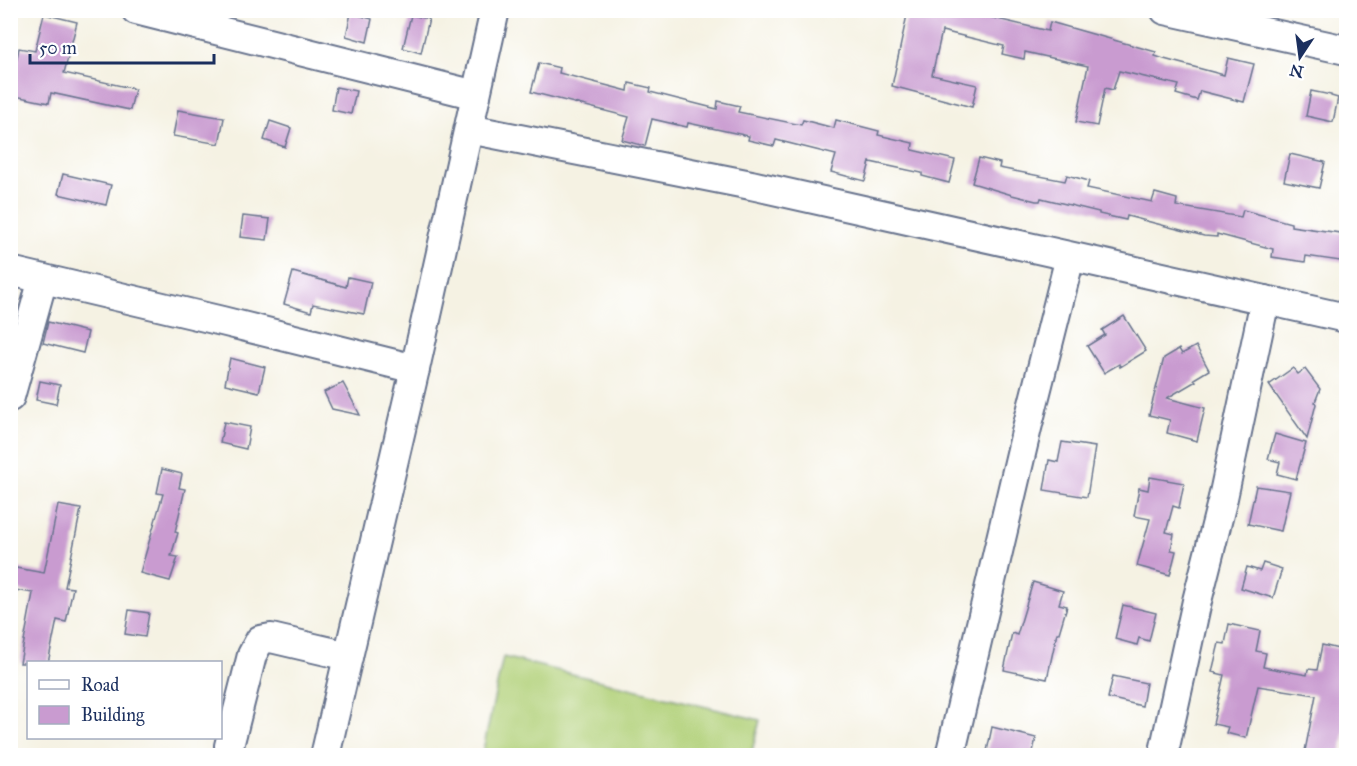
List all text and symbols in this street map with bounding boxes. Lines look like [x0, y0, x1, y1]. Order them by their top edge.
scale bar [30, 27, 214, 65]
north arrow [1270, 27, 1330, 87]
text: 50 m [39, 37, 77, 59]
text: N [1288, 60, 1305, 82]
legend [27, 661, 222, 739]
text: Road [81, 674, 119, 696]
text: Building [81, 704, 145, 727]

